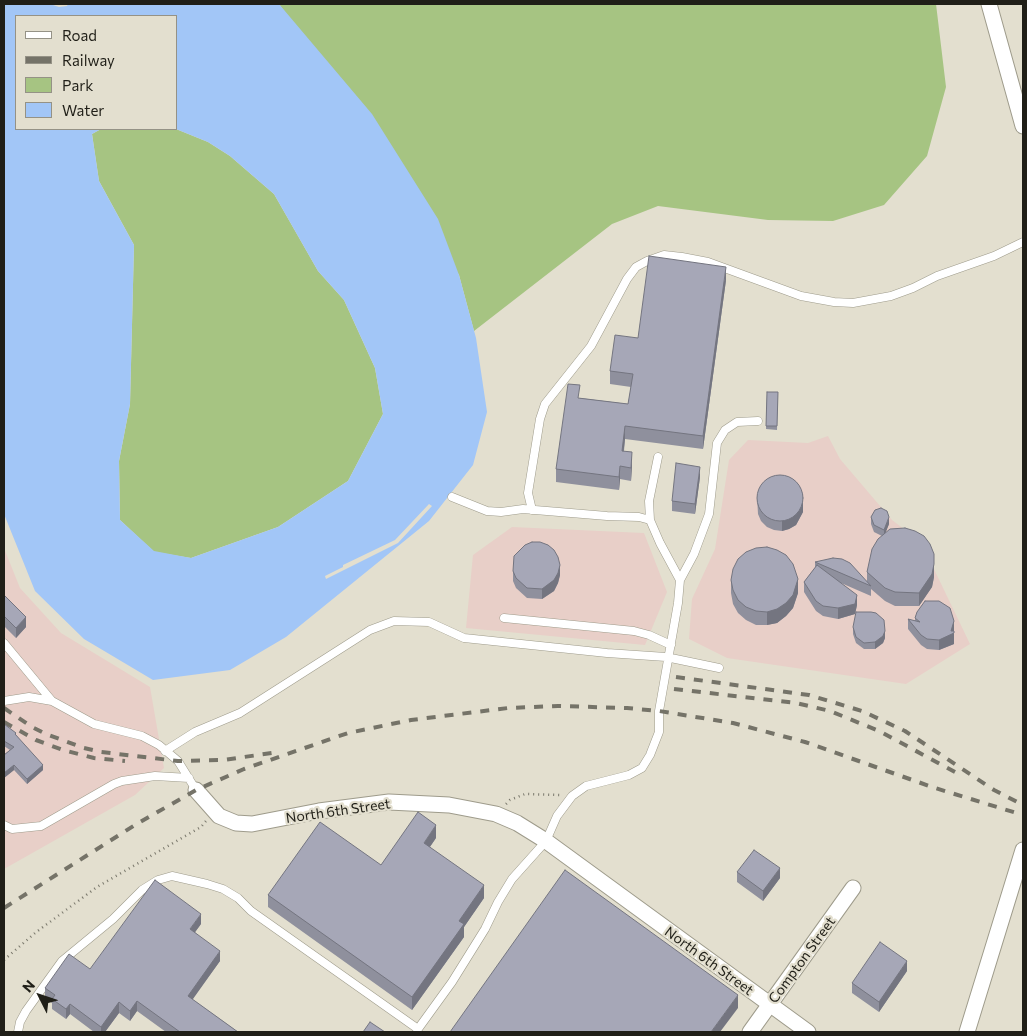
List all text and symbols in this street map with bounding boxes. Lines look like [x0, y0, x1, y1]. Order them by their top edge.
legend [15, 15, 178, 130]
text: Road [62, 26, 97, 44]
text: Railway [62, 51, 115, 69]
text: Park [62, 76, 93, 94]
text: Water [62, 101, 104, 119]
street label: North 6th Street [285, 795, 391, 827]
street label: Compton Street [765, 914, 839, 1006]
street label: North 6th Street [661, 923, 757, 999]
north arrow [15, 971, 65, 1021]
text: N [18, 976, 38, 995]

